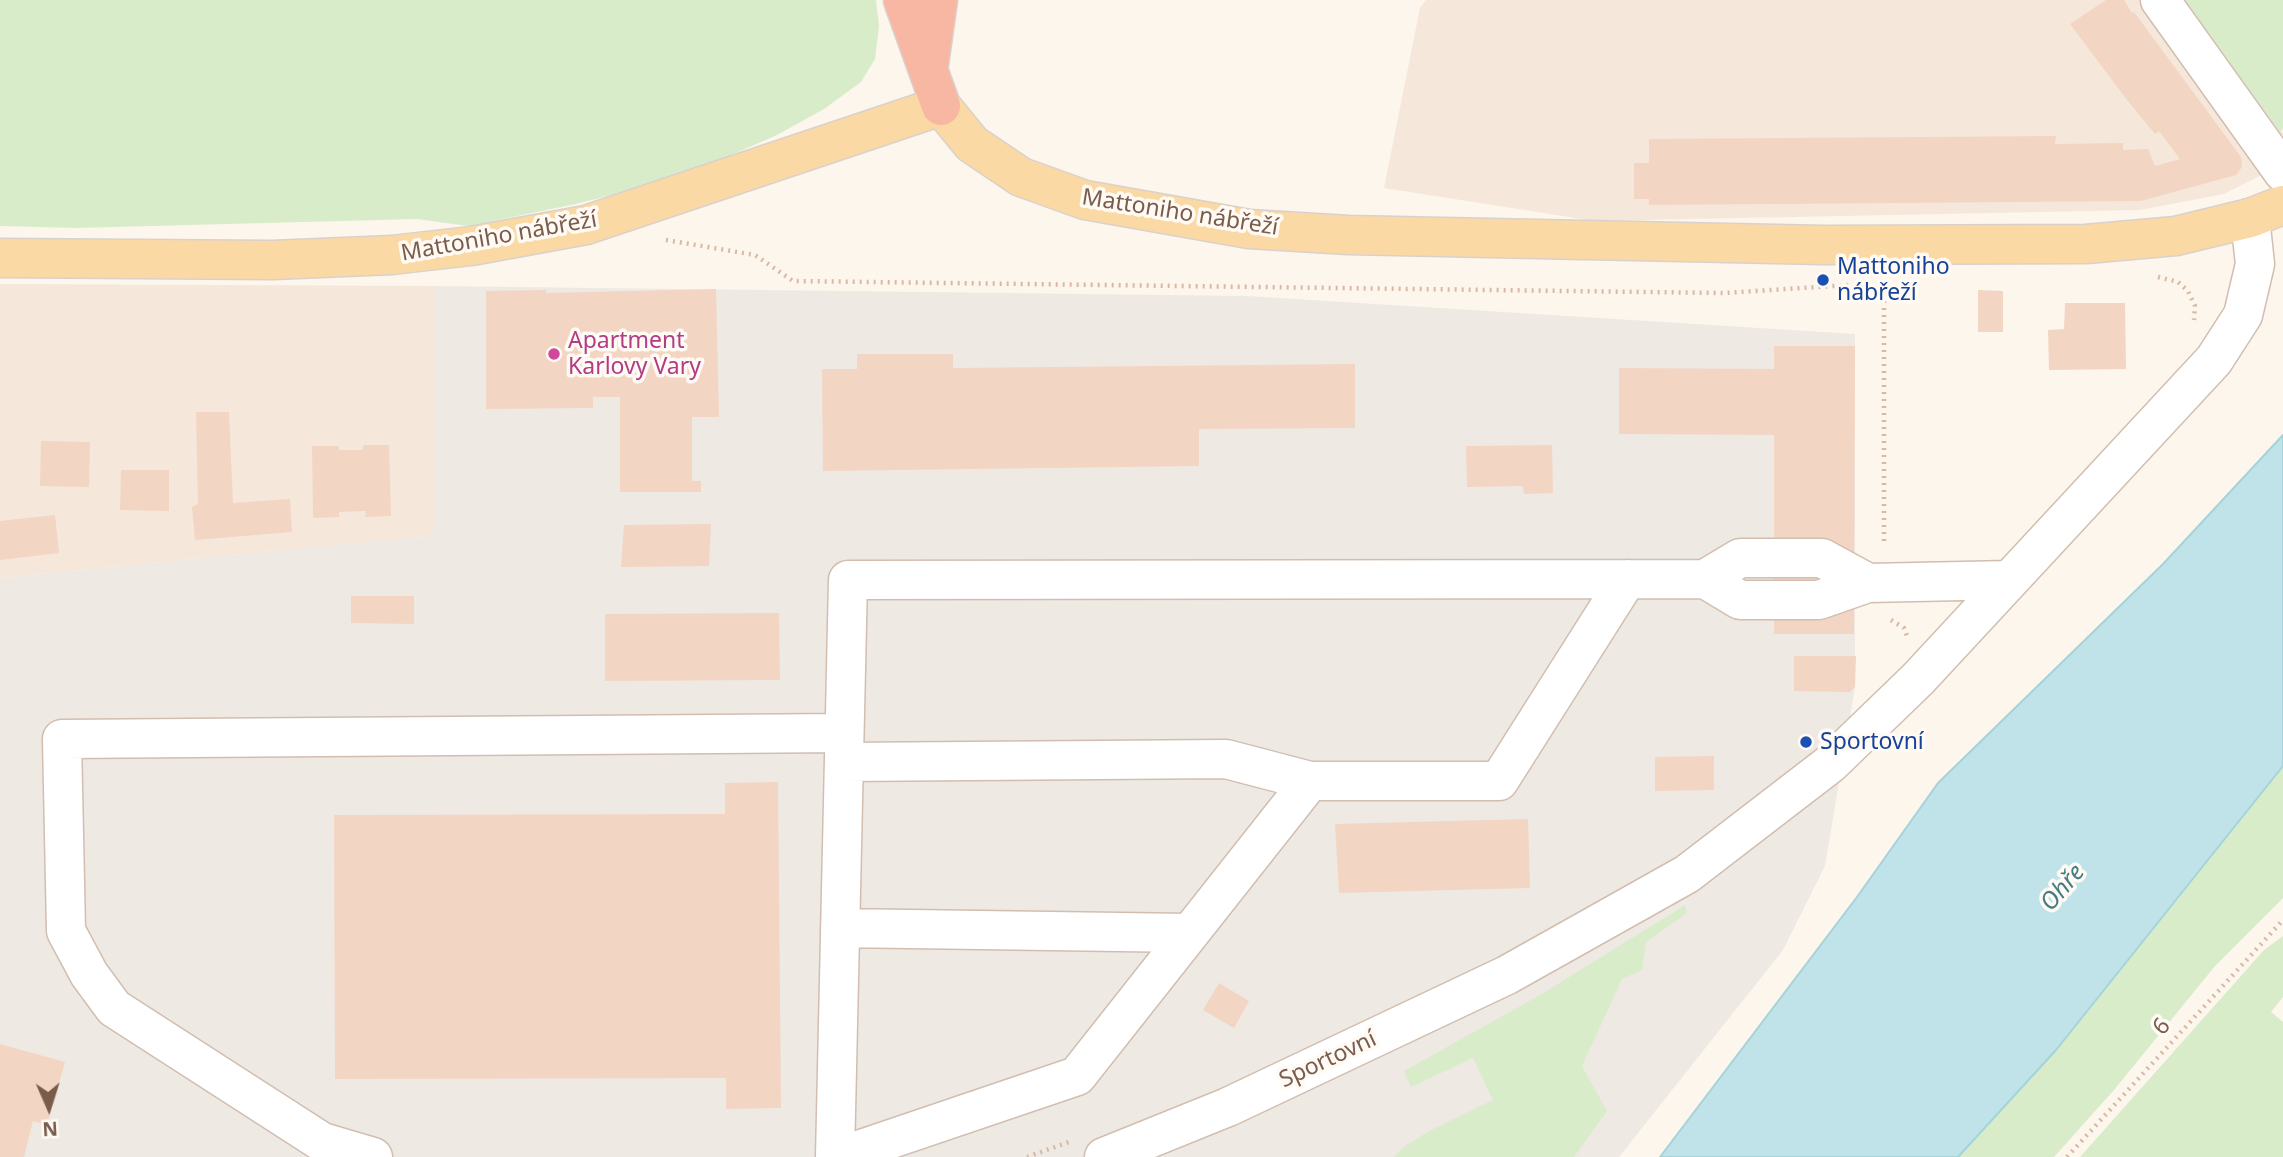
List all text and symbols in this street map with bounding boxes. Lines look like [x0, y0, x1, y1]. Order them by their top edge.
street label: Mattoniho nábřeží [1080, 184, 1280, 242]
street label: Mattoniho nábřeží [399, 206, 599, 268]
place label: Mattoniho nábřeží [1837, 253, 1950, 307]
marker: Mattoniho nábřeží [1815, 272, 1831, 288]
place label: Apartment Karlovy Vary [568, 327, 701, 381]
marker: Apartment Karlovy Vary [546, 346, 562, 362]
place label: Sportovní [1820, 728, 1924, 756]
marker: Sportovní [1798, 734, 1814, 750]
water label: Ohře [2035, 859, 2091, 917]
street label: 6 [2147, 1013, 2177, 1041]
street label: Sportovní [1275, 1026, 1381, 1094]
north arrow [14, 1073, 84, 1143]
text: N [42, 1116, 59, 1142]

